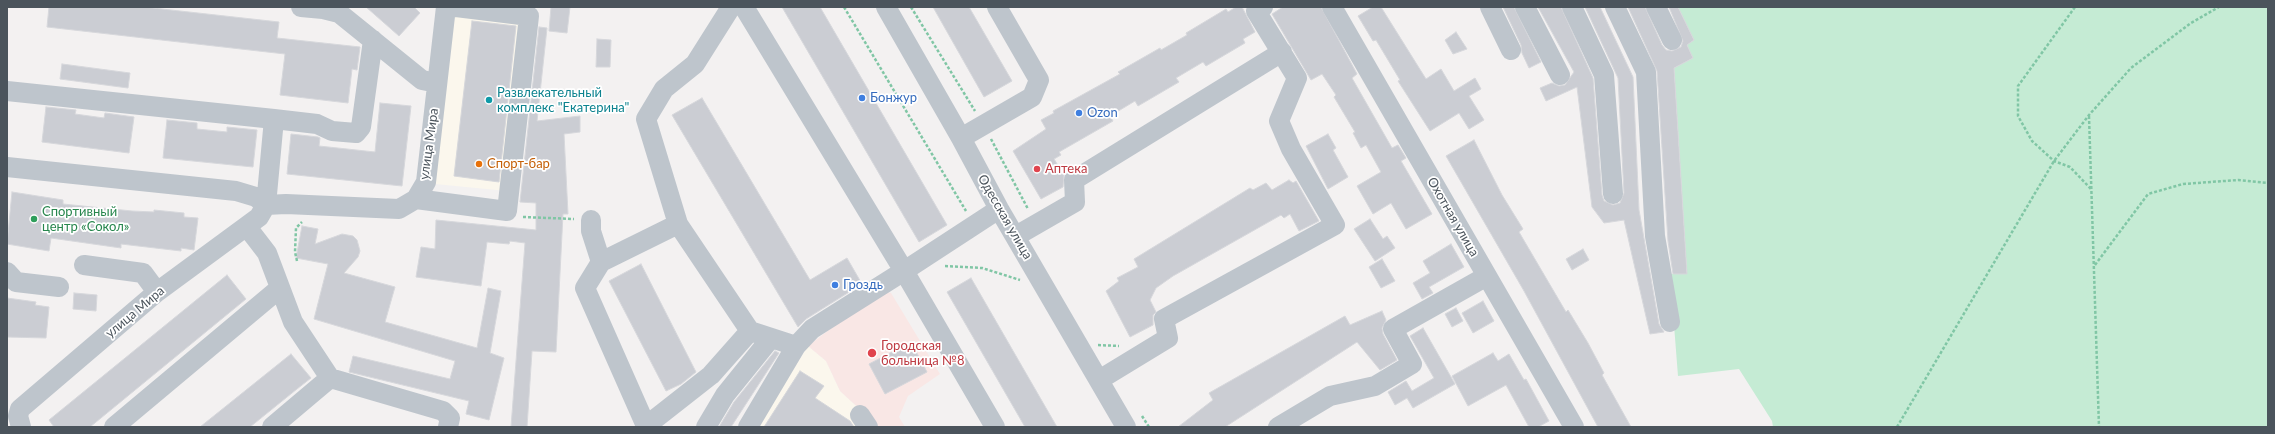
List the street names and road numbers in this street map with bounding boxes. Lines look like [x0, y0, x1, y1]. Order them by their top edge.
street label: улица Мира [416, 107, 442, 181]
street label: Одесская улица [974, 172, 1036, 262]
street label: Охотная улица [1424, 175, 1482, 259]
street label: улица Мира [102, 283, 168, 341]

